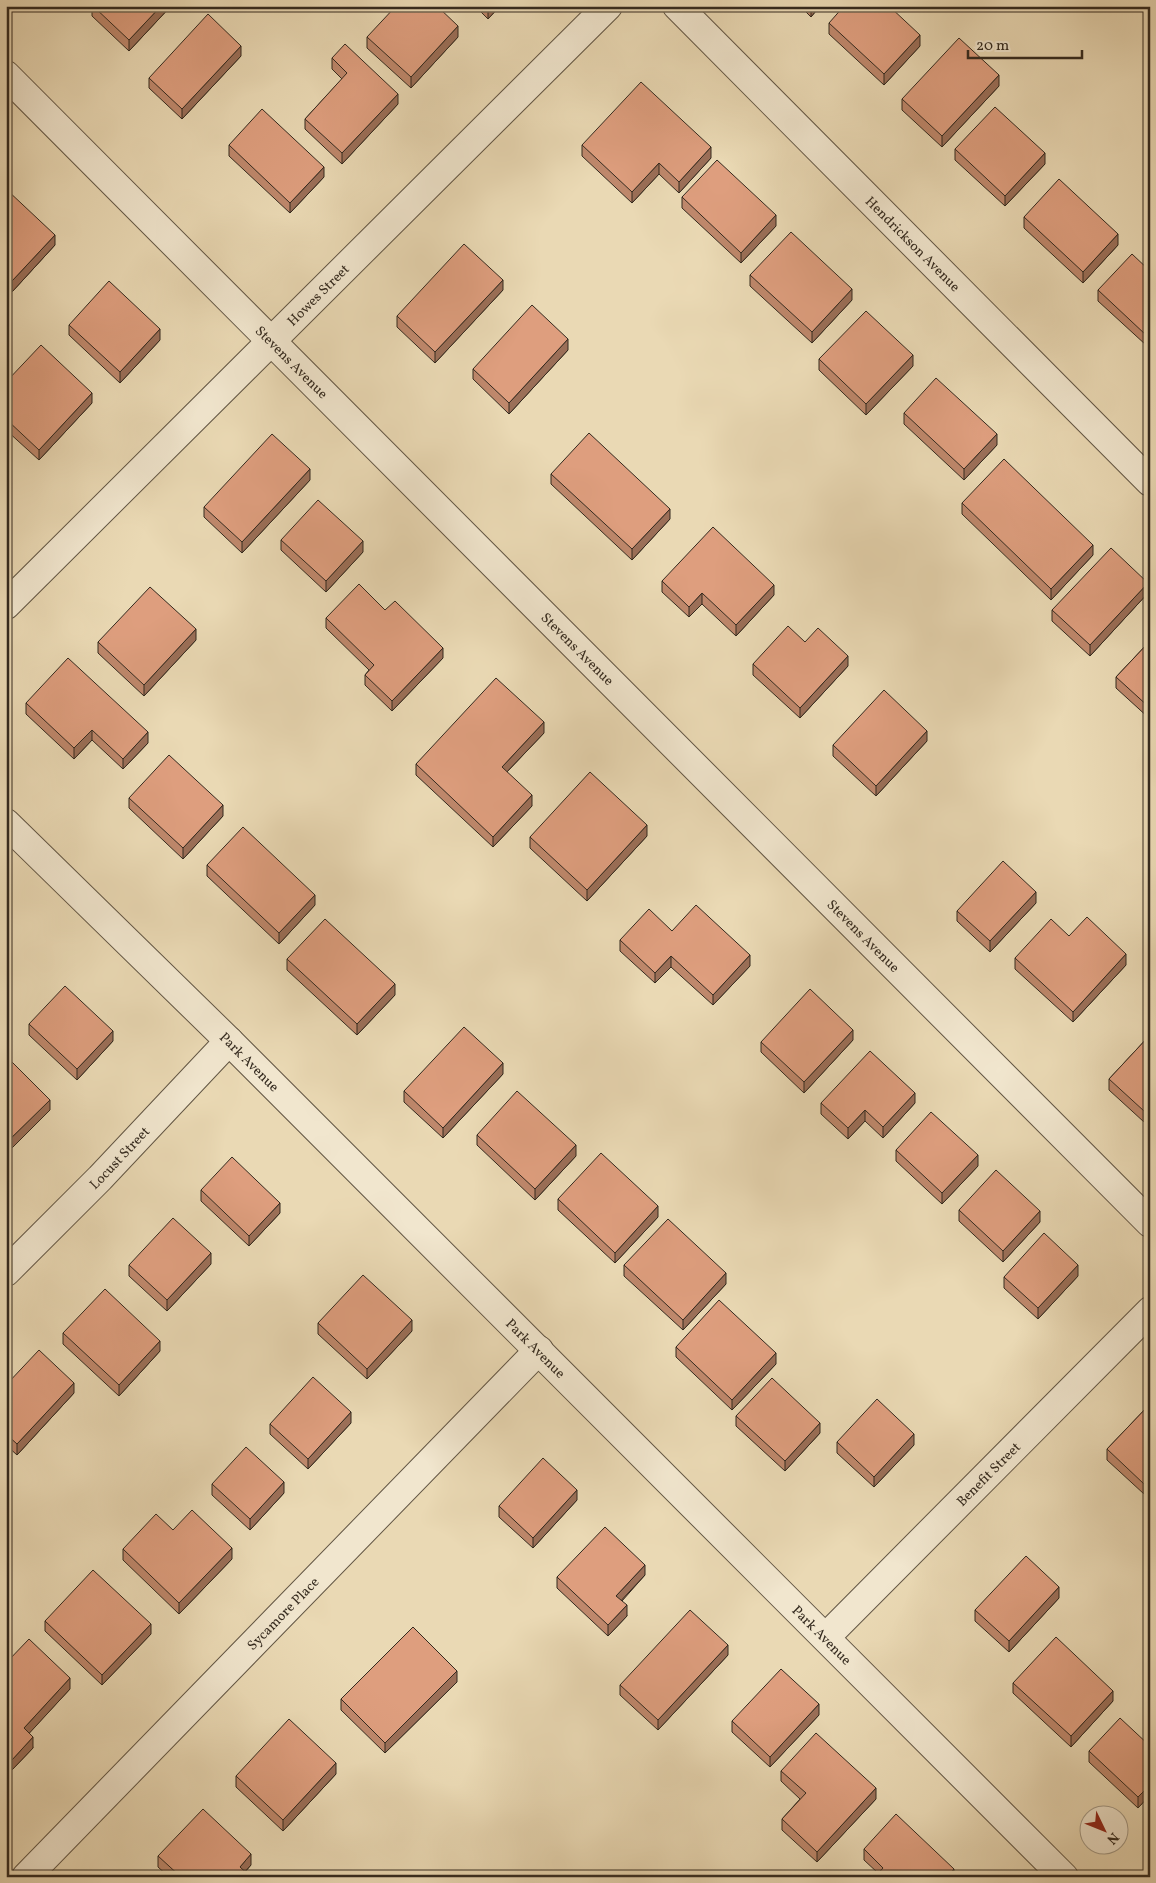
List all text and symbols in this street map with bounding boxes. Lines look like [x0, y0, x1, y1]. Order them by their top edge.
scale bar [968, 28, 1082, 60]
text: 20 m [976, 36, 1009, 57]
street label: Hendrickson Avenue [860, 193, 964, 297]
street label: Howes Street [284, 260, 354, 331]
street label: Stevens Avenue [250, 322, 332, 404]
street label: Stevens Avenue [536, 609, 618, 691]
street label: Stevens Avenue [822, 896, 903, 978]
street label: Park Avenue [215, 1029, 283, 1097]
street label: Locust Street [86, 1123, 155, 1194]
street label: Park Avenue [501, 1315, 569, 1384]
street label: Benefit Street [953, 1439, 1025, 1511]
street label: Sycamore Place [244, 1573, 324, 1655]
street label: Park Avenue [787, 1602, 855, 1670]
north arrow [1078, 1806, 1128, 1856]
text: N [1102, 1828, 1123, 1848]

